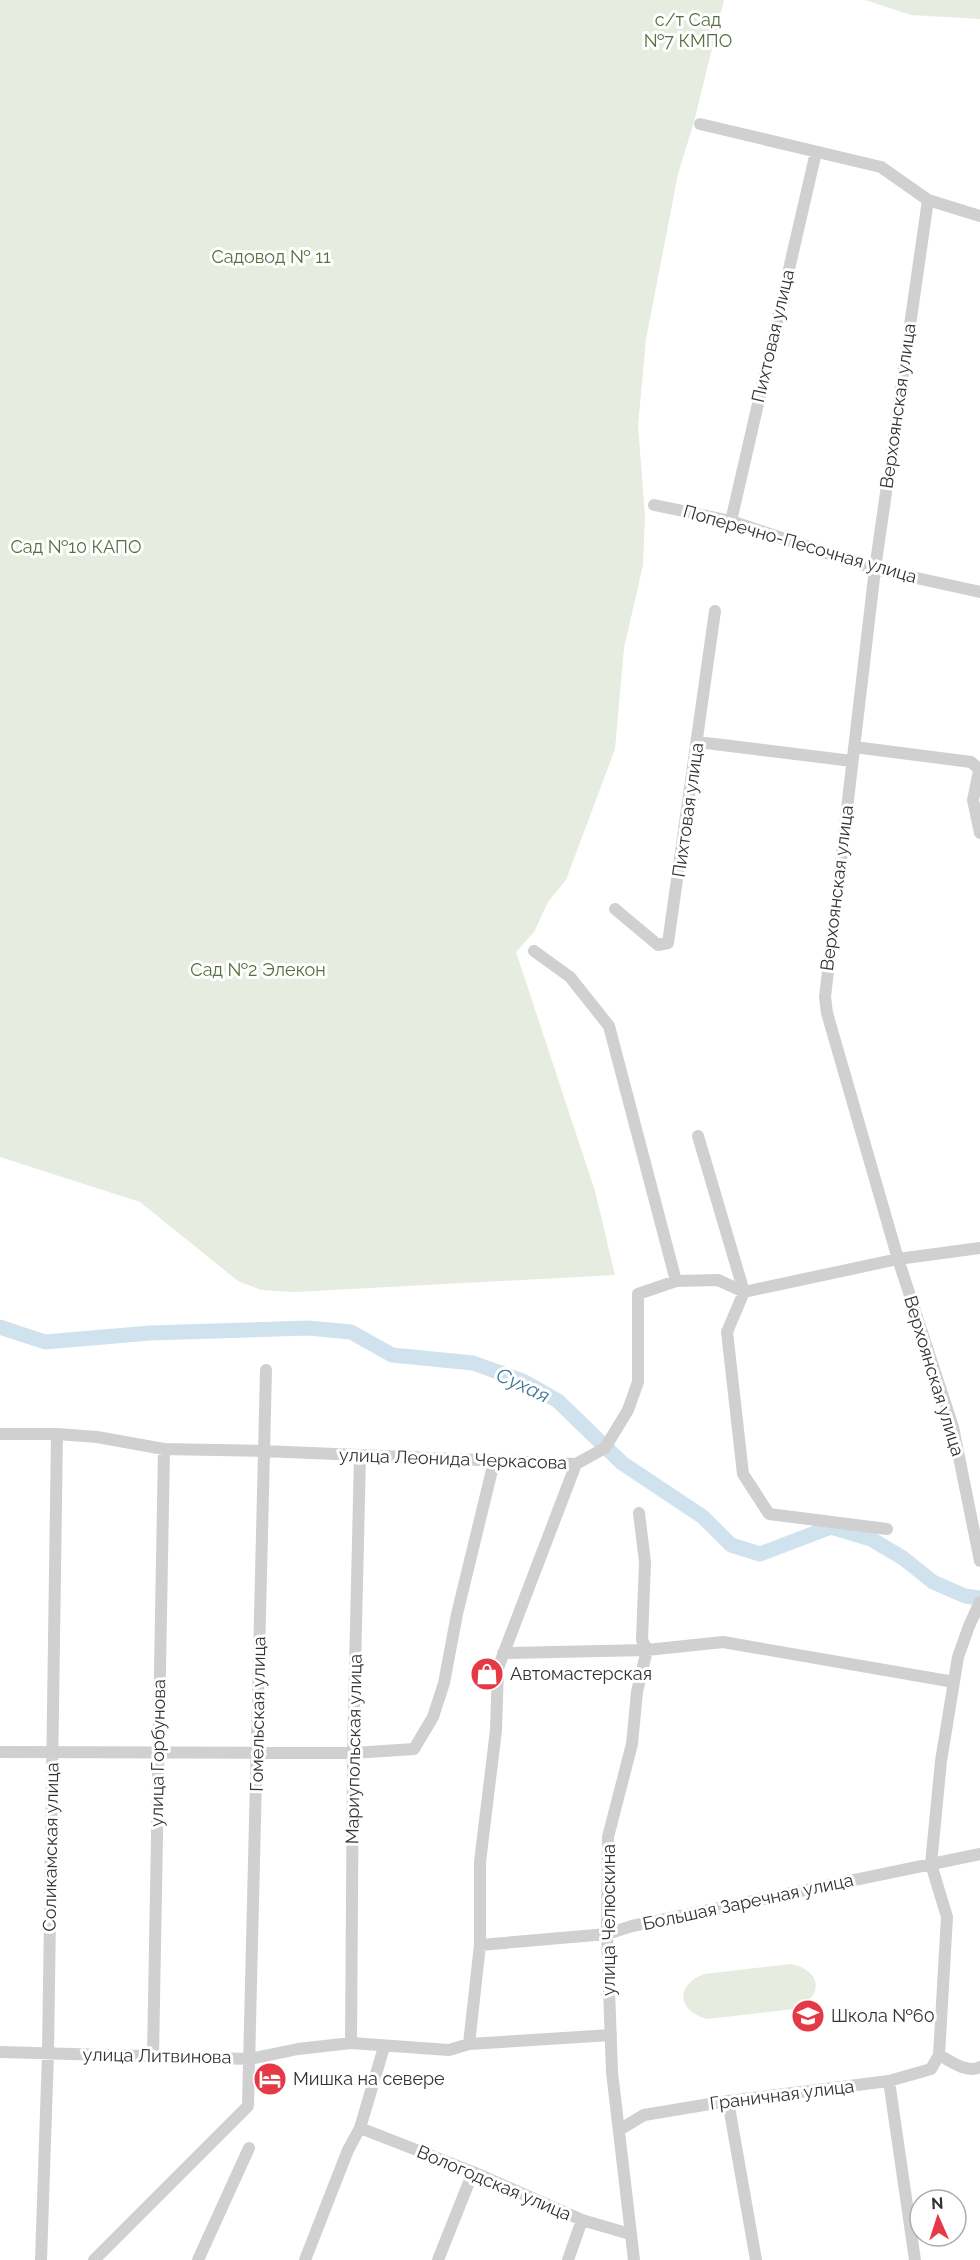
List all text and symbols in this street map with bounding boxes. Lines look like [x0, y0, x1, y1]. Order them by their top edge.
park label: с/т Сад №7 КМПО [644, 9, 732, 51]
park label: Садовод № 11 [211, 246, 331, 267]
street label: Пихтовая улица [747, 267, 798, 404]
street label: Верхоянская улица [876, 322, 919, 490]
street label: Поперечно-Песочная улица [681, 500, 919, 587]
park label: Сад №10 КАПО [11, 536, 141, 557]
street label: Пихтовая улица [668, 741, 707, 879]
street label: Верхоянская улица [816, 804, 857, 972]
park label: Сад №2 Элекон [190, 959, 326, 980]
street label: Верхоянская улица [900, 1293, 969, 1459]
water label: Сухая [492, 1362, 554, 1408]
street label: улица Леонида Черкасова [339, 1444, 567, 1473]
street label: Гомельская улица [246, 1636, 269, 1792]
street label: Мариупольская улица [341, 1654, 366, 1844]
shop icon: Автомастерская [469, 1656, 505, 1692]
place label: Автомастерская [510, 1663, 652, 1684]
street label: улица Горбунова [146, 1679, 169, 1827]
street label: Соликамская улица [39, 1762, 62, 1932]
street label: улица Челюскина [598, 1844, 619, 1996]
street label: Большая Заречная улица [641, 1869, 855, 1934]
school or university icon: Школа №60 [790, 1998, 826, 2034]
place label: Школа №60 [831, 2005, 935, 2026]
street label: улица Литвинова [82, 2044, 232, 2067]
hotel icon: Мишка на севере [252, 2061, 288, 2097]
place label: Мишка на севере [293, 2068, 445, 2089]
street label: Граничная улица [709, 2075, 855, 2114]
street label: Вологодская улица [414, 2141, 574, 2225]
north arrow [908, 2188, 968, 2248]
text: N [931, 2194, 944, 2213]

